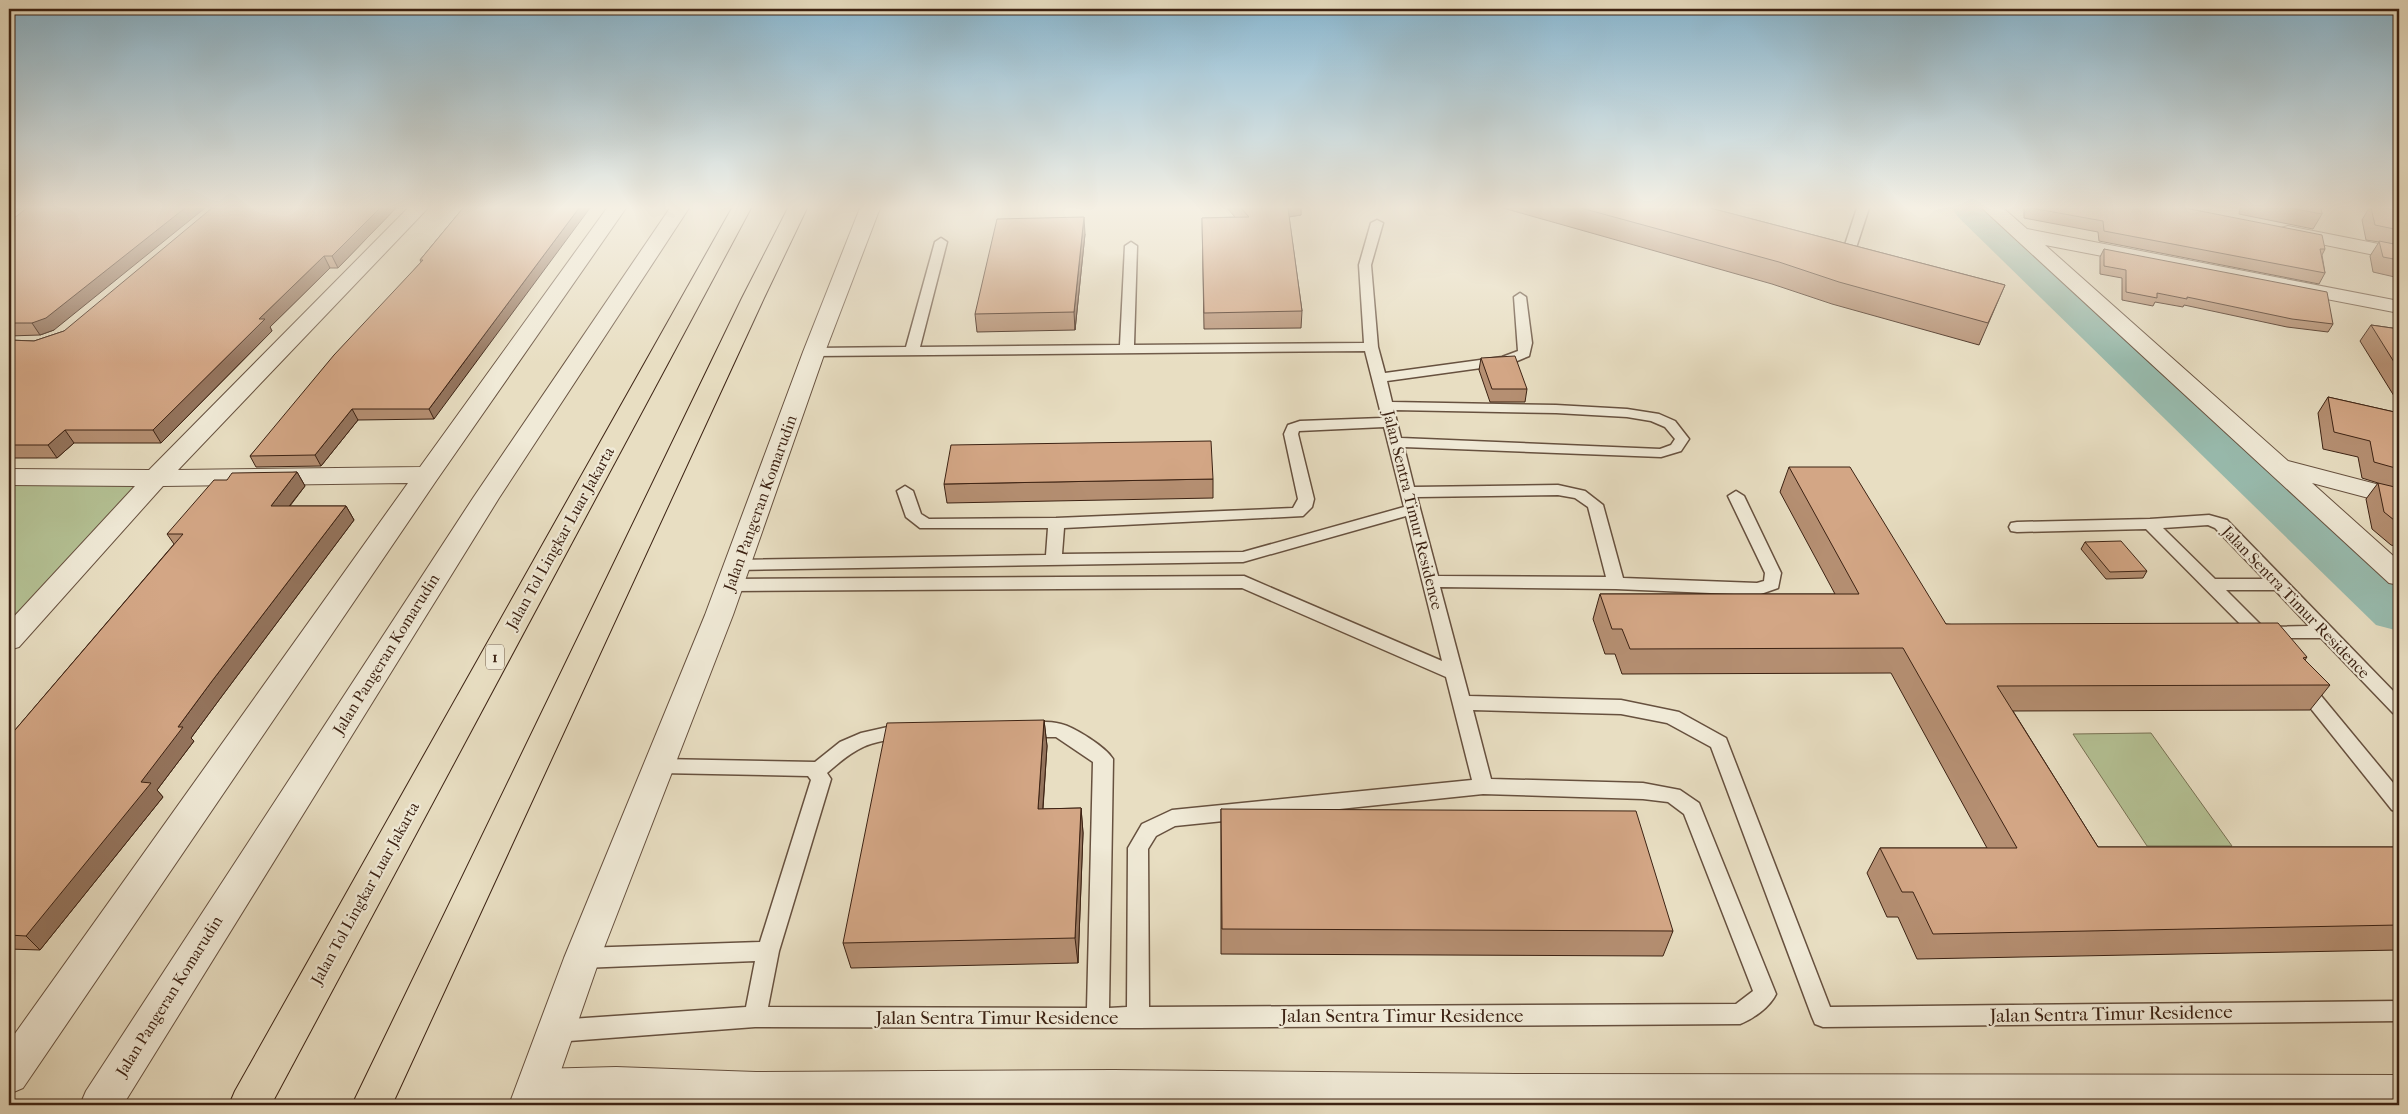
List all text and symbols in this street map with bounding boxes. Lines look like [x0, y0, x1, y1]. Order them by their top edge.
street label: Jalan Sentra Timur Residence [1379, 406, 1447, 612]
street label: Jalan Pangeran Komarudin [719, 412, 801, 595]
street label: Jalan Tol Lingkar Luar Jakarta [501, 443, 618, 634]
street label: Jalan Sentra Timur Residence [2217, 520, 2374, 682]
street label: Jalan Pangeran Komarudin [328, 570, 444, 740]
road number: 1 [486, 644, 504, 670]
street label: Jalan Tol Lingkar Luar Jakarta [306, 798, 423, 989]
street label: Jalan Pangeran Komarudin [111, 912, 227, 1082]
street label: Jalan Sentra Timur Residence [1987, 1001, 2233, 1027]
street label: Jalan Sentra Timur Residence [1279, 1005, 1523, 1027]
street label: Jalan Sentra Timur Residence [874, 1007, 1118, 1029]

